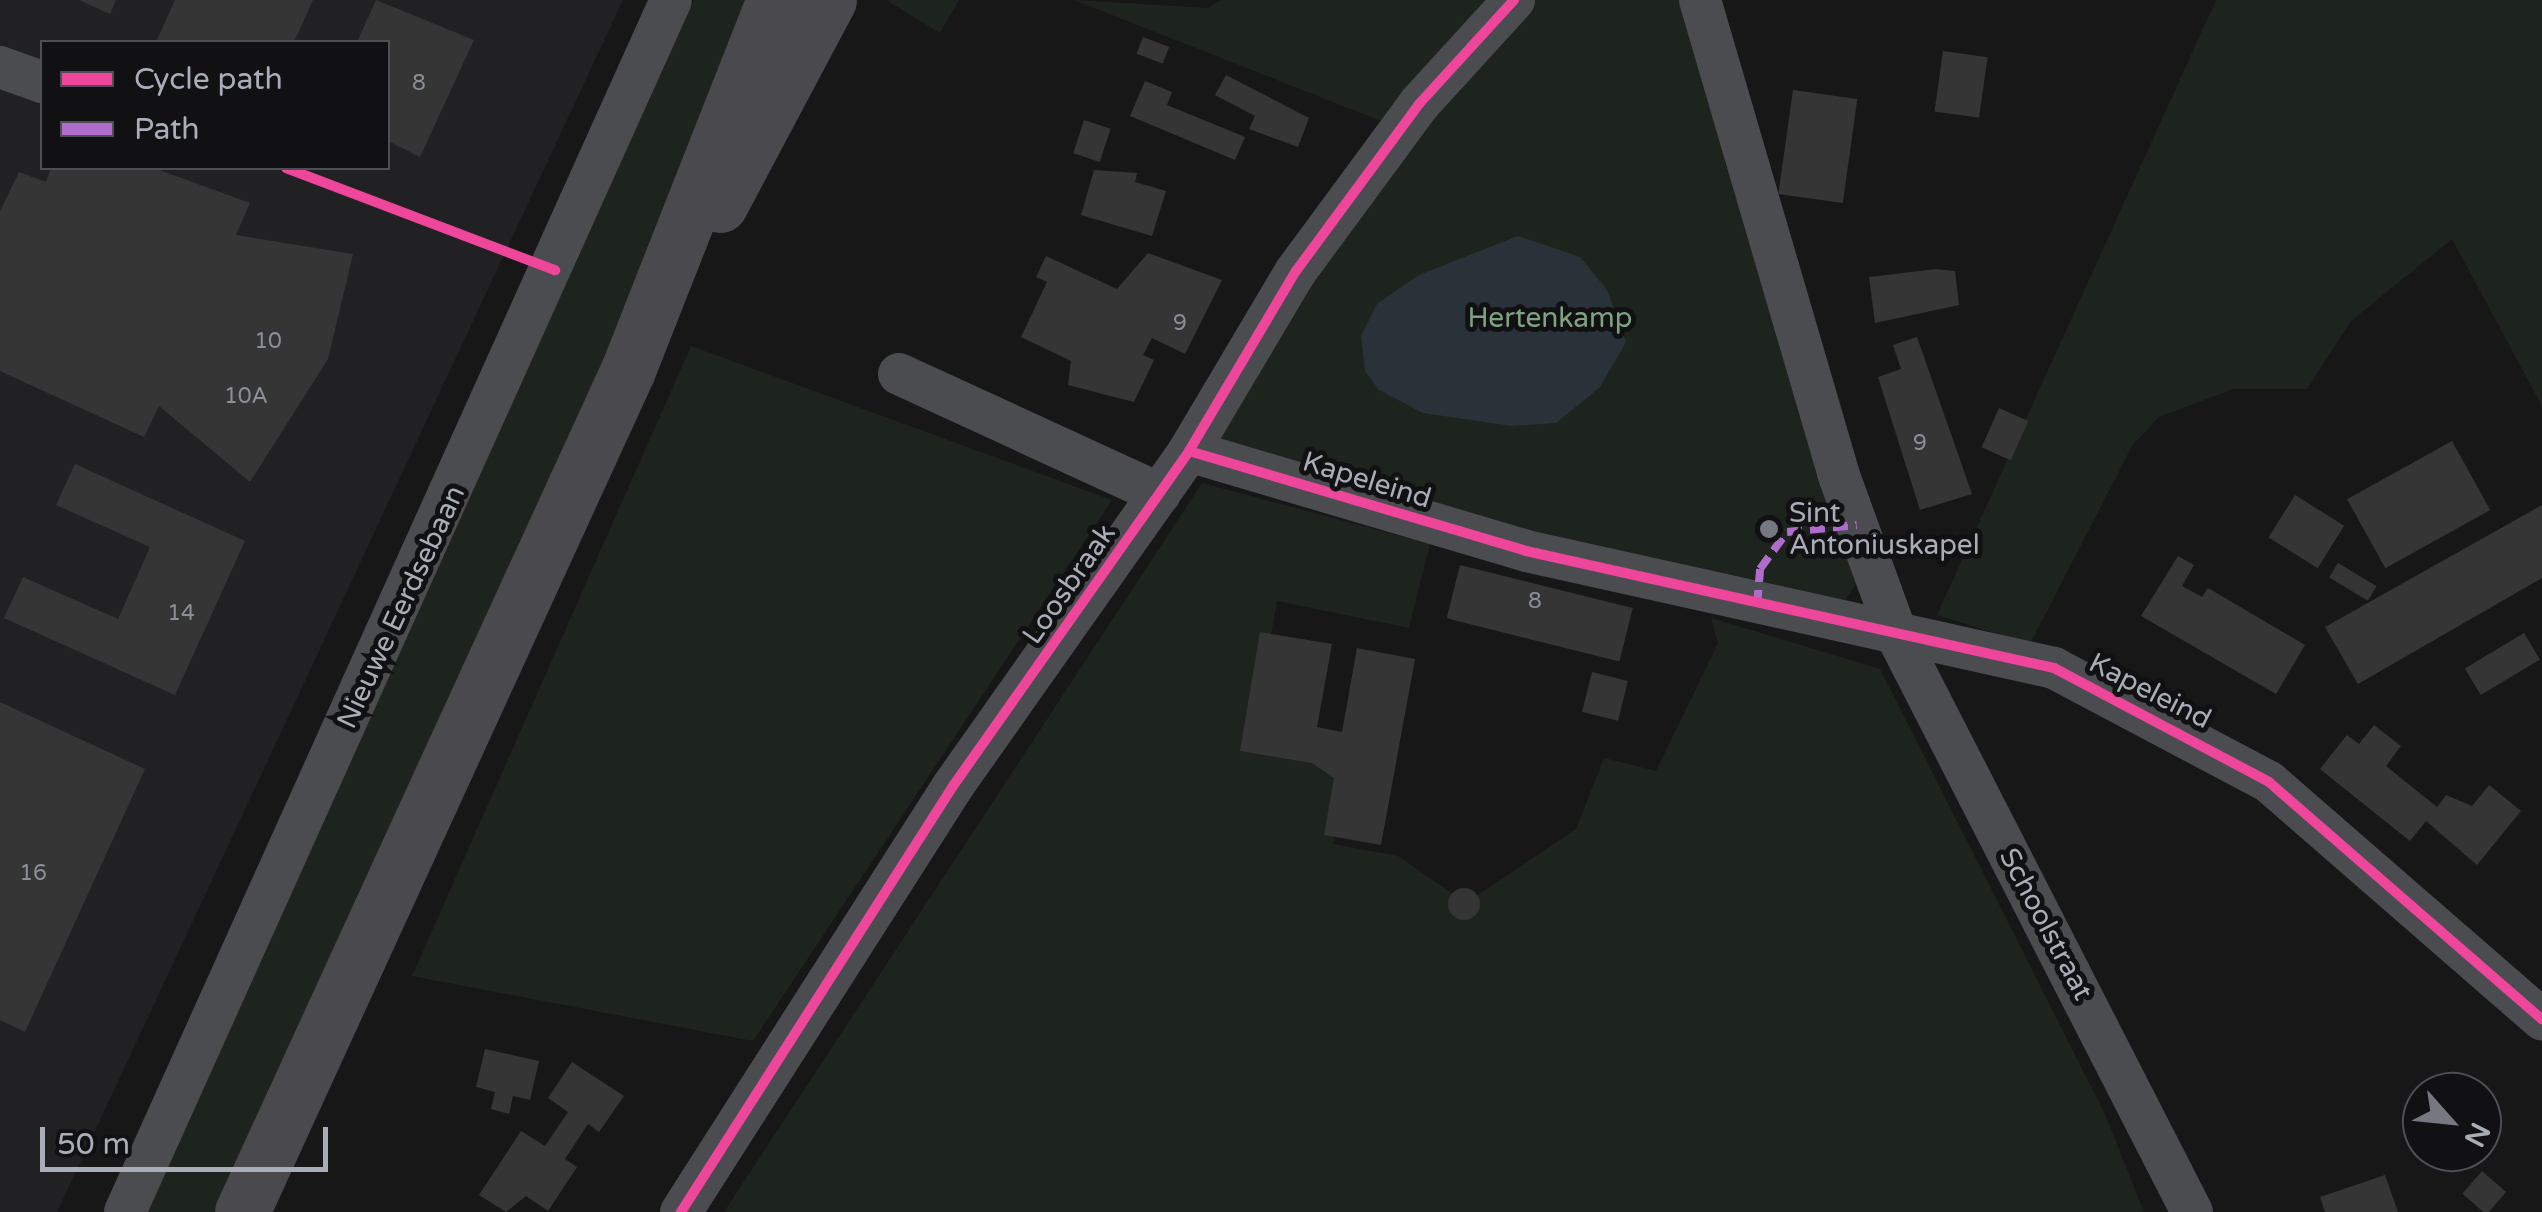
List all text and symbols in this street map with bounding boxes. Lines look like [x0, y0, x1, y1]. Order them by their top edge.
legend [40, 40, 390, 170]
text: Cycle path [134, 61, 283, 98]
house number: 8 [412, 71, 426, 97]
text: Path [134, 111, 200, 148]
park label: Hertenkamp [1468, 301, 1632, 335]
house number: 9 [1173, 311, 1187, 337]
house number: 10 [254, 329, 282, 355]
house number: 10A [224, 384, 268, 410]
house number: 9 [1913, 431, 1927, 457]
street label: Kapeleind [1299, 445, 1435, 515]
street label: Nieuwe Eerdsebaan [330, 480, 472, 734]
place label: Sint Antoniuskapel [1789, 496, 1980, 562]
street label: Loosbraak [1015, 518, 1123, 650]
marker: Sint Antoniuskapel [1758, 518, 1780, 540]
house number: 8 [1528, 589, 1542, 615]
house number: 14 [167, 601, 195, 627]
street label: Kapeleind [2083, 646, 2217, 736]
street label: Schoolstraat [1992, 842, 2100, 1006]
house number: 16 [19, 861, 47, 887]
north arrow [2402, 1072, 2502, 1172]
scale bar [45, 1107, 332, 1169]
text: N [2457, 1117, 2497, 1152]
text: 50 m [57, 1126, 130, 1163]

